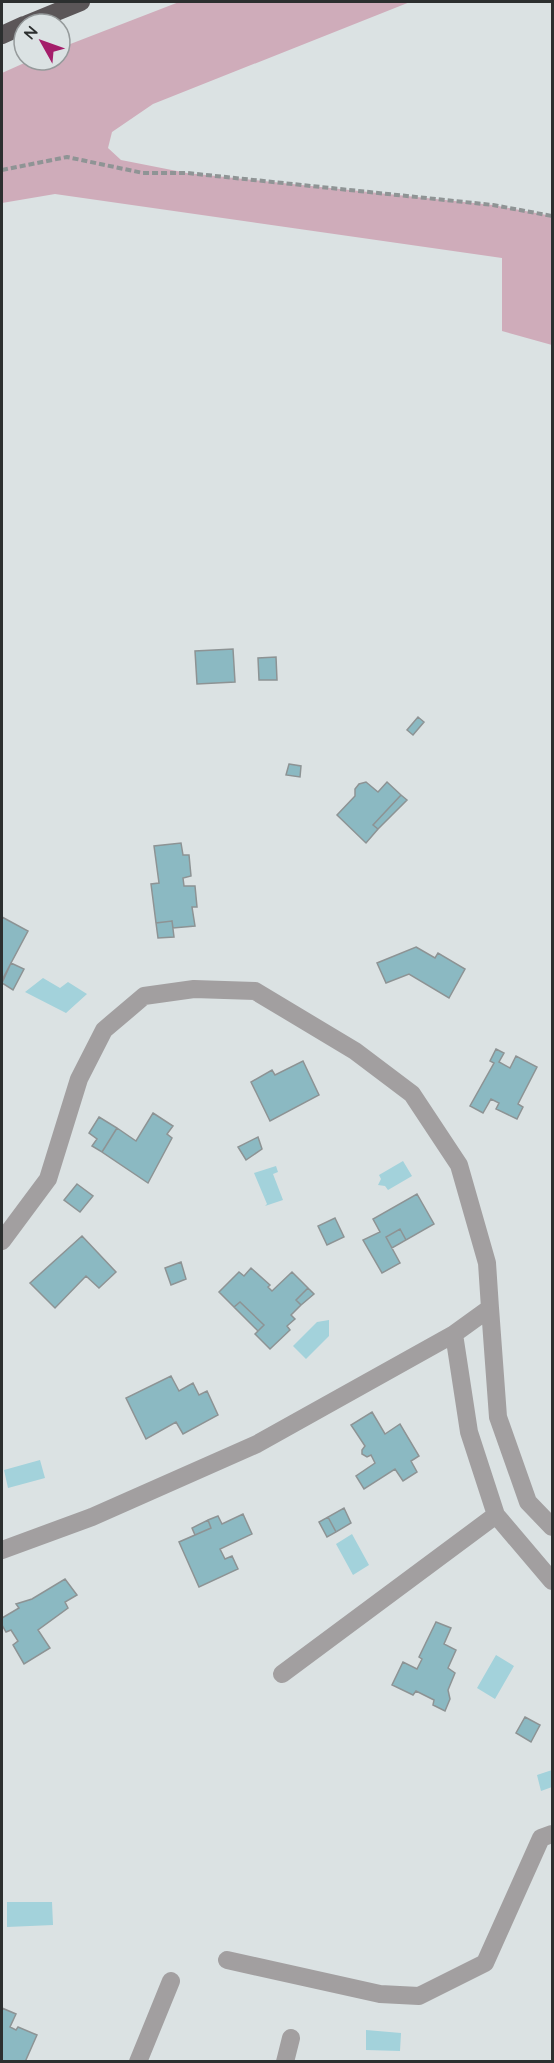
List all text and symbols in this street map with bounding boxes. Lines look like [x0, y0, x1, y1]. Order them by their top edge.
north arrow [12, 12, 72, 72]
text: N [19, 21, 42, 43]

